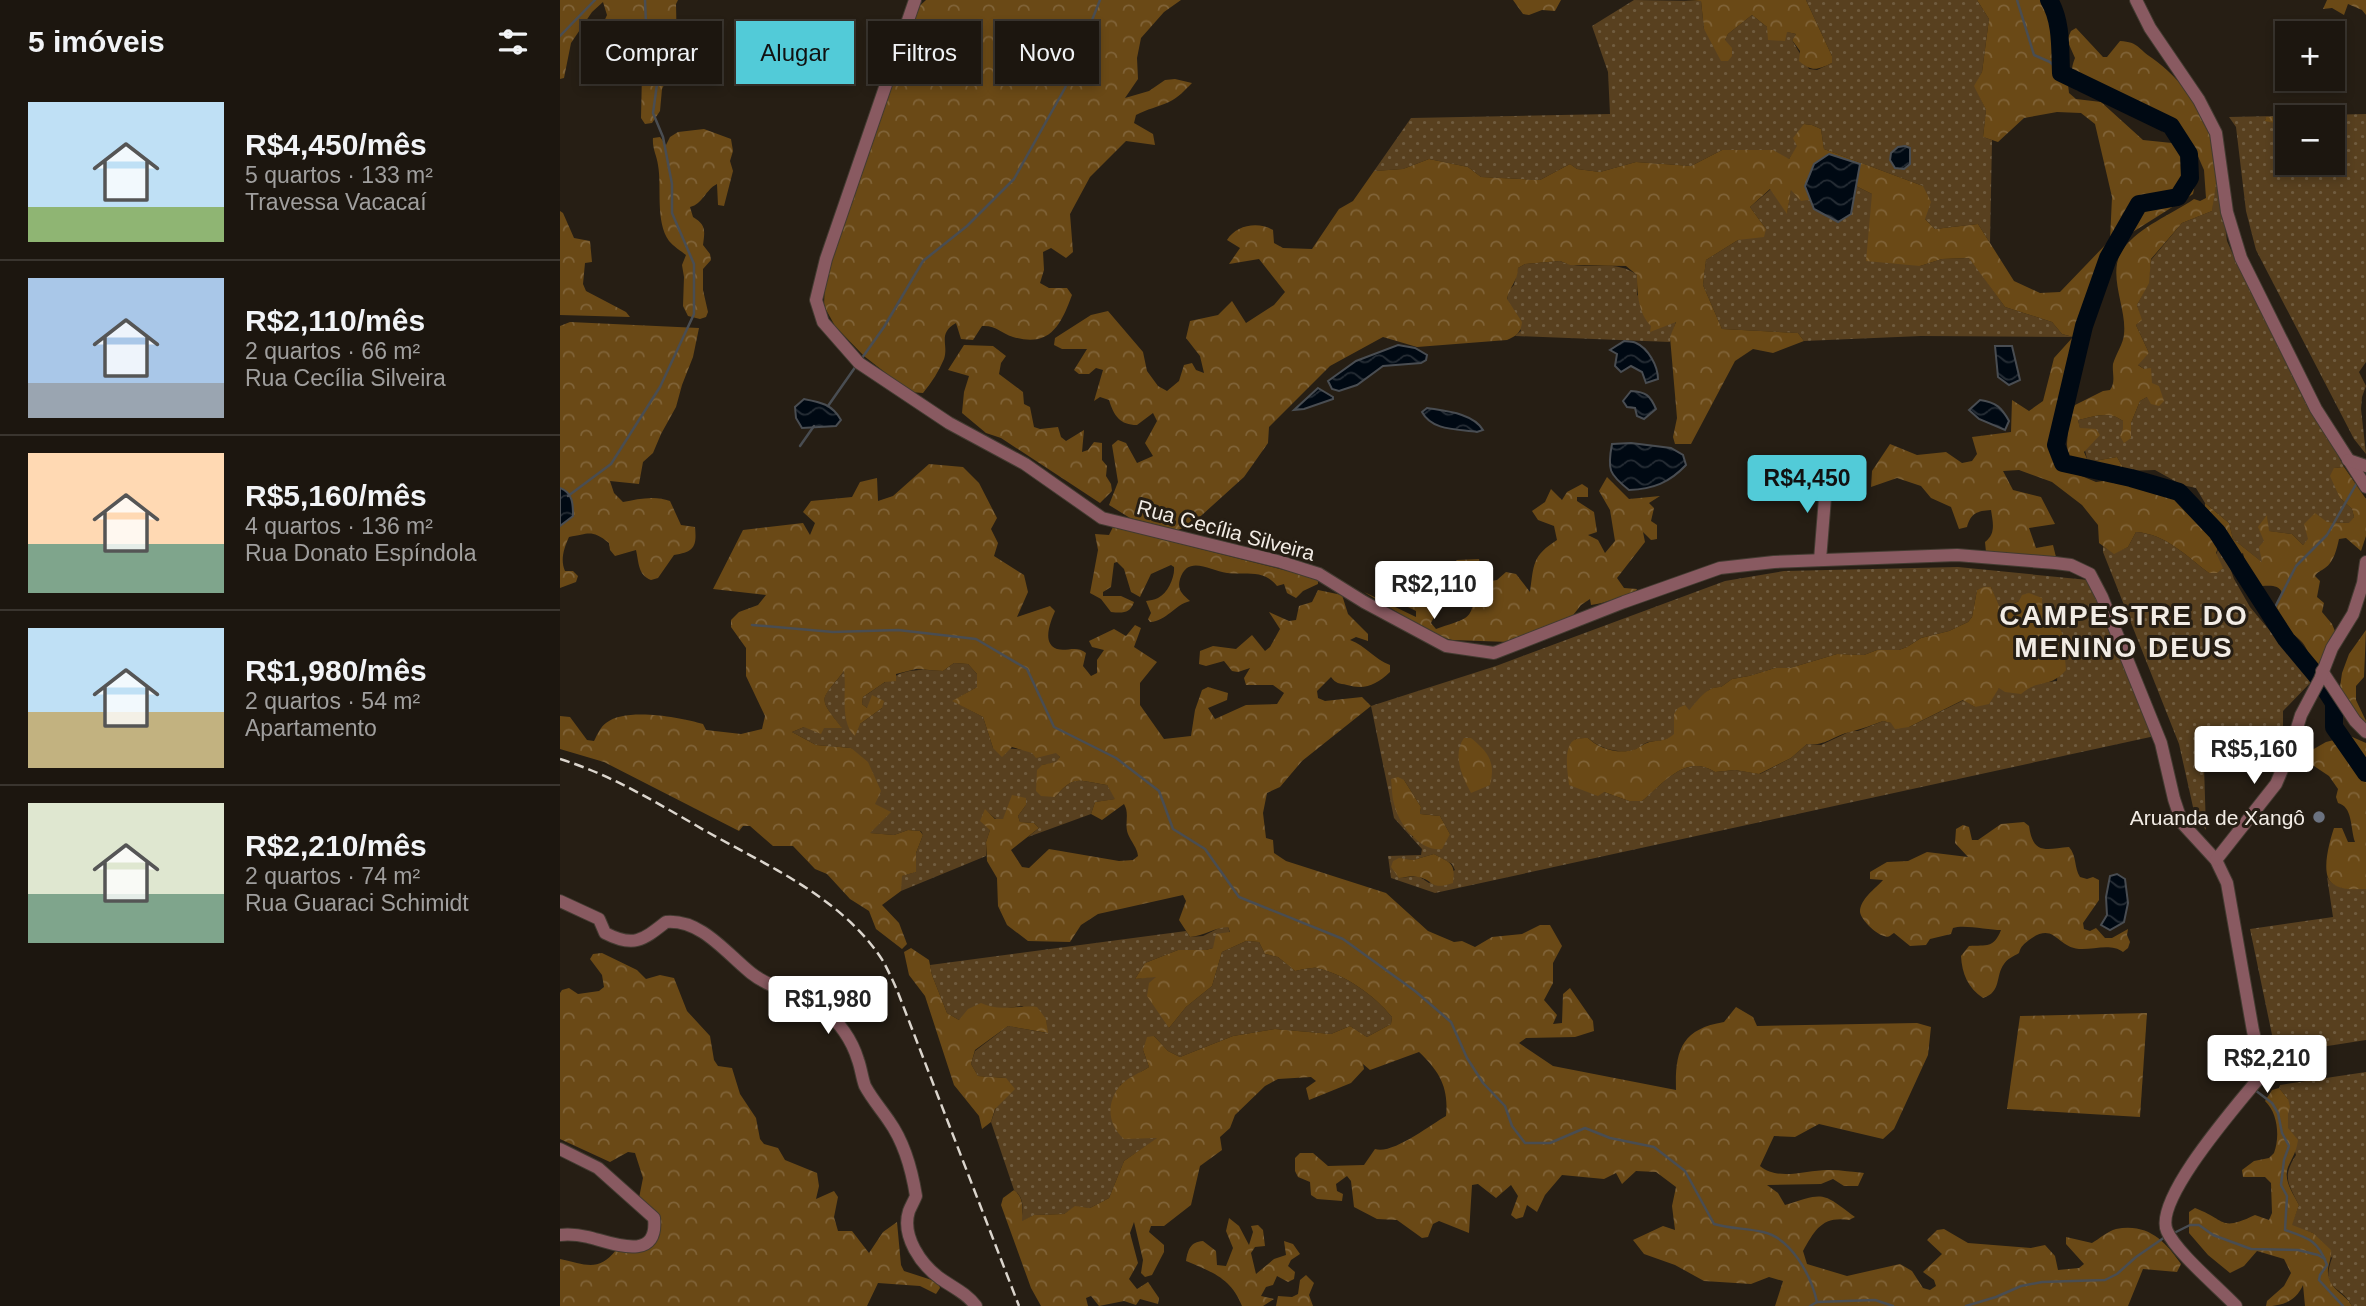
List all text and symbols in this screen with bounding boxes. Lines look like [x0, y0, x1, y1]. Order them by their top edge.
chip: Comprar [581, 21, 722, 84]
chip: Alugar [736, 21, 854, 84]
chip: Filtros [868, 21, 981, 84]
chip: Novo [995, 21, 1099, 84]
map controls [2275, 21, 2345, 175]
button: + [2275, 21, 2345, 91]
icon: filters [494, 23, 532, 61]
text: 5 imóveis [28, 25, 165, 58]
button: − [2275, 105, 2345, 175]
text: R$4,450/mês [245, 128, 427, 161]
icon: home [84, 130, 168, 214]
text: 5 quartos · 133 m² [245, 162, 433, 188]
text: Travessa Vacacaí [245, 189, 427, 215]
text: R$2,110/mês [245, 304, 425, 337]
icon: home [84, 306, 168, 390]
text: 2 quartos · 66 m² [245, 338, 420, 364]
text: Rua Cecília Silveira [245, 365, 446, 391]
pin: R$4,450 [1742, 456, 1872, 515]
text: R$4,450 [1764, 465, 1850, 491]
text: R$5,160/mês [245, 479, 427, 512]
icon: home [84, 481, 168, 565]
street label: Rua Cecília Silveira [1135, 495, 1318, 565]
text: 4 quartos · 136 m² [245, 513, 433, 539]
text: Rua Donato Espíndola [245, 540, 476, 566]
pin: R$2,110 [1369, 562, 1499, 621]
text: R$2,110 [1391, 571, 1477, 597]
district label: CAMPESTRE DO MENINO DEUS [1999, 600, 2249, 663]
text: R$1,980/mês [245, 654, 427, 687]
icon: home [84, 656, 168, 740]
text: 2 quartos · 54 m² [245, 688, 420, 714]
text: Apartamento [245, 715, 377, 741]
pin: R$5,160 [2189, 726, 2319, 786]
text: R$5,160 [2211, 736, 2297, 762]
place label: Aruanda de Xangô [2130, 806, 2305, 829]
marker: Aruanda de Xangô [2311, 809, 2327, 825]
text: R$2,210/mês [245, 829, 427, 862]
icon: home [84, 831, 168, 915]
text: 2 quartos · 74 m² [245, 863, 420, 889]
text: Rua Guaraci Schimidt [245, 890, 469, 916]
pin: R$1,980 [763, 976, 893, 1036]
text: R$1,980 [785, 986, 871, 1012]
pin: R$2,210 [2202, 1036, 2332, 1095]
text: R$2,210 [2224, 1045, 2310, 1071]

